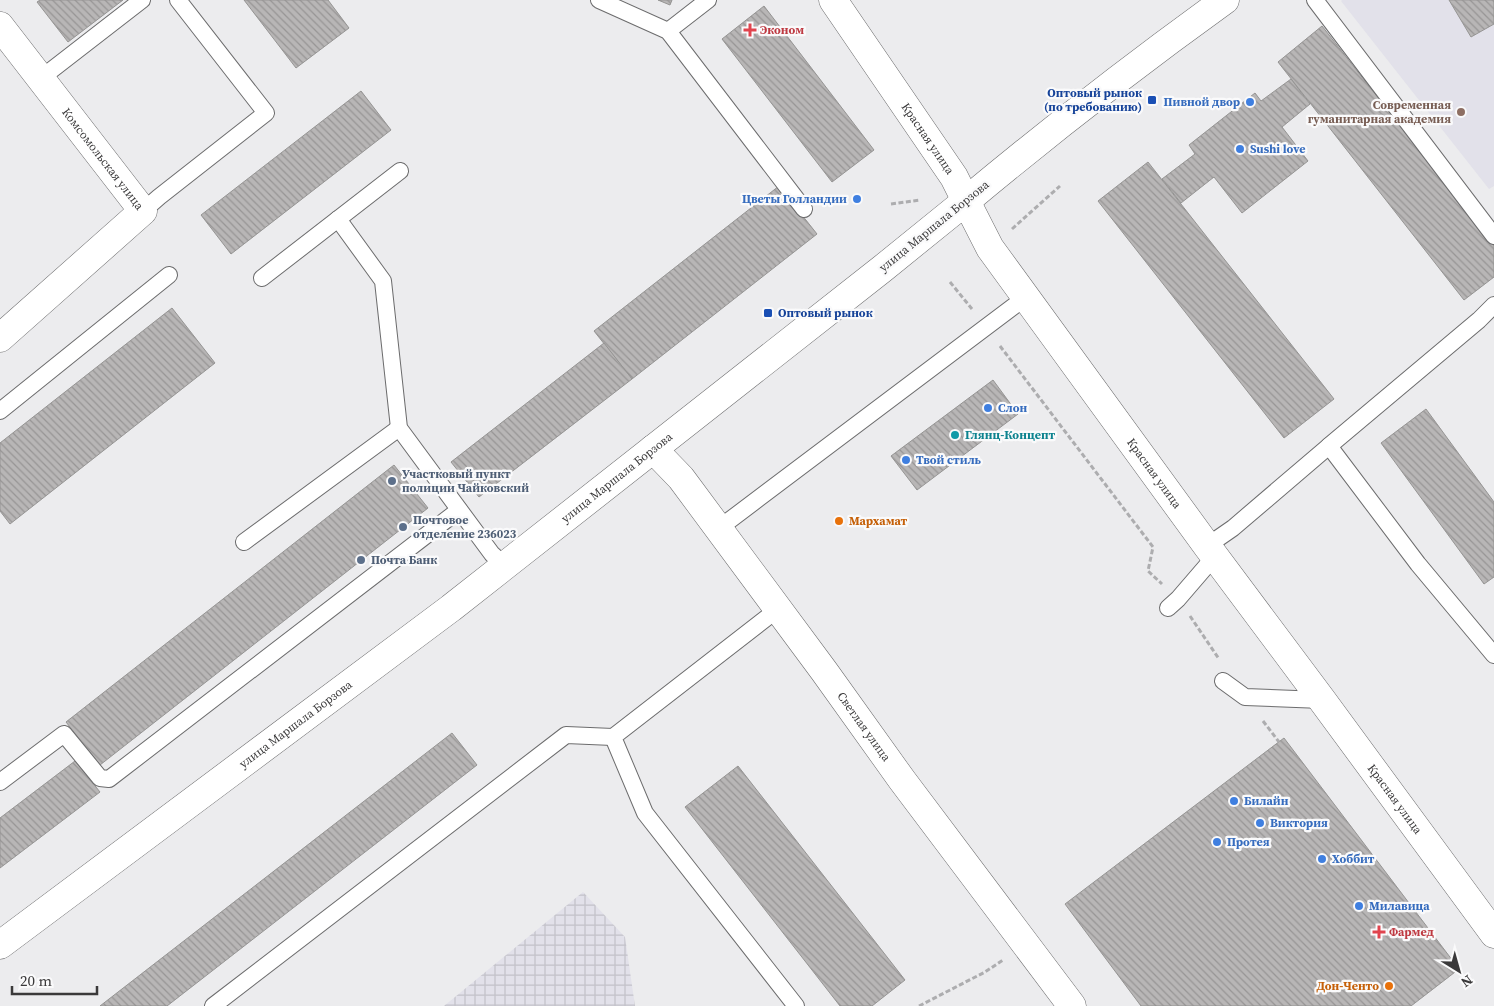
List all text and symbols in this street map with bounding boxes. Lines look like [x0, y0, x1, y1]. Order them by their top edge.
place label: Эконом [760, 22, 804, 38]
marker: Эконом [744, 24, 756, 36]
place label: Оптовый рынок (по требованию) [1044, 85, 1142, 115]
marker: Оптовый рынок (по требованию) [1146, 94, 1158, 106]
place label: Пивной двор [1164, 94, 1240, 110]
marker: Пивной двор [1244, 96, 1256, 108]
place label: Современная гуманитарная академия [1308, 97, 1451, 127]
street label: Красная улица [898, 100, 958, 178]
street label: Комсомольская улица [58, 105, 148, 214]
marker: Современная гуманитарная академия [1455, 106, 1467, 118]
place label: Sushi love [1250, 141, 1306, 157]
marker: Sushi love [1234, 143, 1246, 155]
street label: улица Маршала Борзова [876, 176, 993, 275]
place label: Цветы Голландии [742, 191, 847, 207]
marker: Цветы Голландии [851, 193, 863, 205]
place label: Оптовый рынок [778, 305, 873, 321]
marker: Оптовый рынок [762, 307, 774, 319]
place label: Слон [998, 400, 1027, 416]
marker: Слон [982, 402, 994, 414]
place label: Глянц-Концепт [965, 427, 1055, 443]
street label: улица Маршала Борзова [558, 428, 676, 526]
marker: Глянц-Концепт [949, 429, 961, 441]
street label: Красная улица [1123, 435, 1186, 512]
place label: Твой стиль [916, 452, 982, 468]
marker: Твой стиль [900, 454, 912, 466]
place label: Участковый пункт полиции Чайковский [402, 466, 529, 496]
marker: Участковый пункт полиции Чайковский [386, 475, 398, 487]
place label: Почтовое отделение 236023 [413, 512, 517, 542]
place label: Мархамат [849, 513, 908, 529]
marker: Мархамат [833, 515, 845, 527]
marker: Почтовое отделение 236023 [397, 521, 409, 533]
place label: Почта Банк [371, 552, 437, 568]
marker: Почта Банк [355, 554, 367, 566]
street label: улица Маршала Борзова [236, 676, 356, 772]
street label: Светлая улица [834, 689, 895, 765]
street label: Красная улица [1364, 761, 1426, 838]
place label: Билайн [1244, 793, 1289, 809]
marker: Билайн [1228, 795, 1240, 807]
place label: Виктория [1270, 815, 1328, 831]
marker: Виктория [1254, 817, 1266, 829]
place label: Протея [1227, 834, 1270, 850]
marker: Протея [1211, 836, 1223, 848]
place label: Хоббит [1332, 851, 1375, 867]
marker: Хоббит [1316, 853, 1328, 865]
place label: Милавица [1369, 898, 1430, 914]
marker: Милавица [1353, 900, 1365, 912]
place label: Фармед [1389, 924, 1434, 940]
marker: Фармед [1373, 926, 1385, 938]
north arrow [1434, 946, 1484, 996]
scale bar [12, 964, 98, 996]
text: 20 m [20, 970, 52, 991]
text: N [1457, 970, 1477, 992]
place label: Дон-Ченто [1316, 978, 1379, 994]
marker: Дон-Ченто [1383, 980, 1395, 992]

